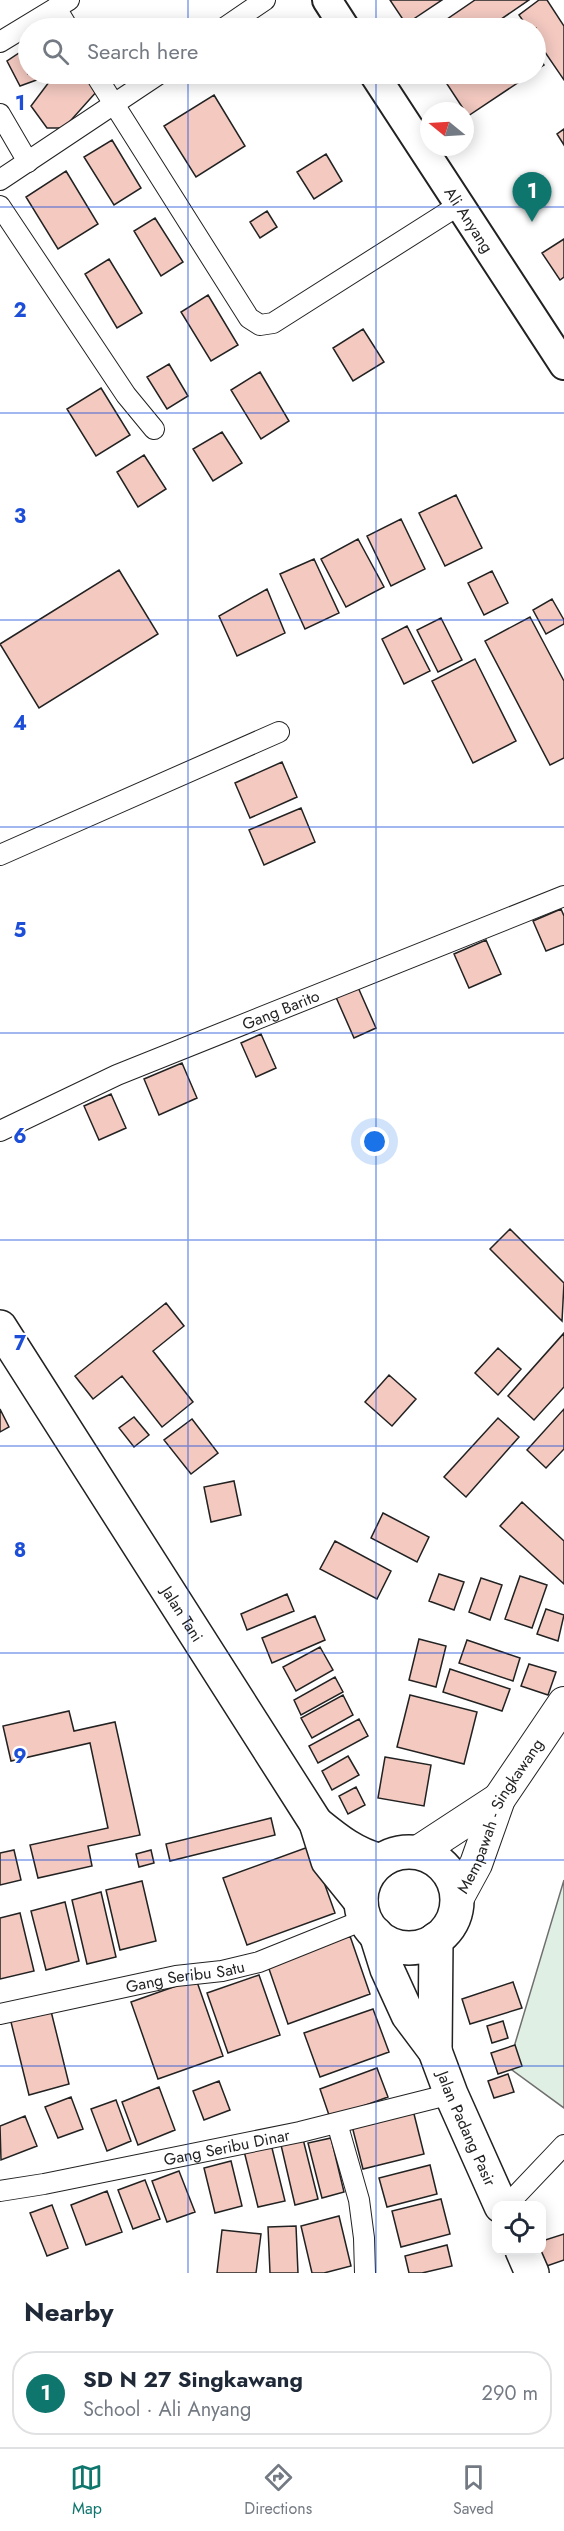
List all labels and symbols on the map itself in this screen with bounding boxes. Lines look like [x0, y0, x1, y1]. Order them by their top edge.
text: 1 [15, 89, 25, 118]
north arrow [420, 102, 474, 156]
pin: 1 [512, 172, 552, 222]
street label: Ali Anyang [439, 183, 499, 257]
text: 2 [13, 296, 27, 325]
text: 3 [14, 502, 26, 531]
text: 4 [13, 709, 27, 738]
text: 5 [14, 916, 27, 945]
street label: Gang Barito [239, 984, 323, 1036]
text: 6 [13, 1122, 27, 1151]
your location [360, 1127, 389, 1156]
text: 7 [14, 1329, 27, 1358]
text: 8 [14, 1536, 26, 1565]
street label: Jalan Tani [155, 1580, 209, 1646]
street label: Mempawah - Singkawang [451, 1734, 549, 1898]
text: 9 [13, 1742, 27, 1771]
street label: Gang Seribu Satu [124, 1955, 247, 1999]
street label: Jalan Padang Pasir [431, 2066, 502, 2190]
street label: Gang Seribu Dinar [162, 2123, 292, 2171]

